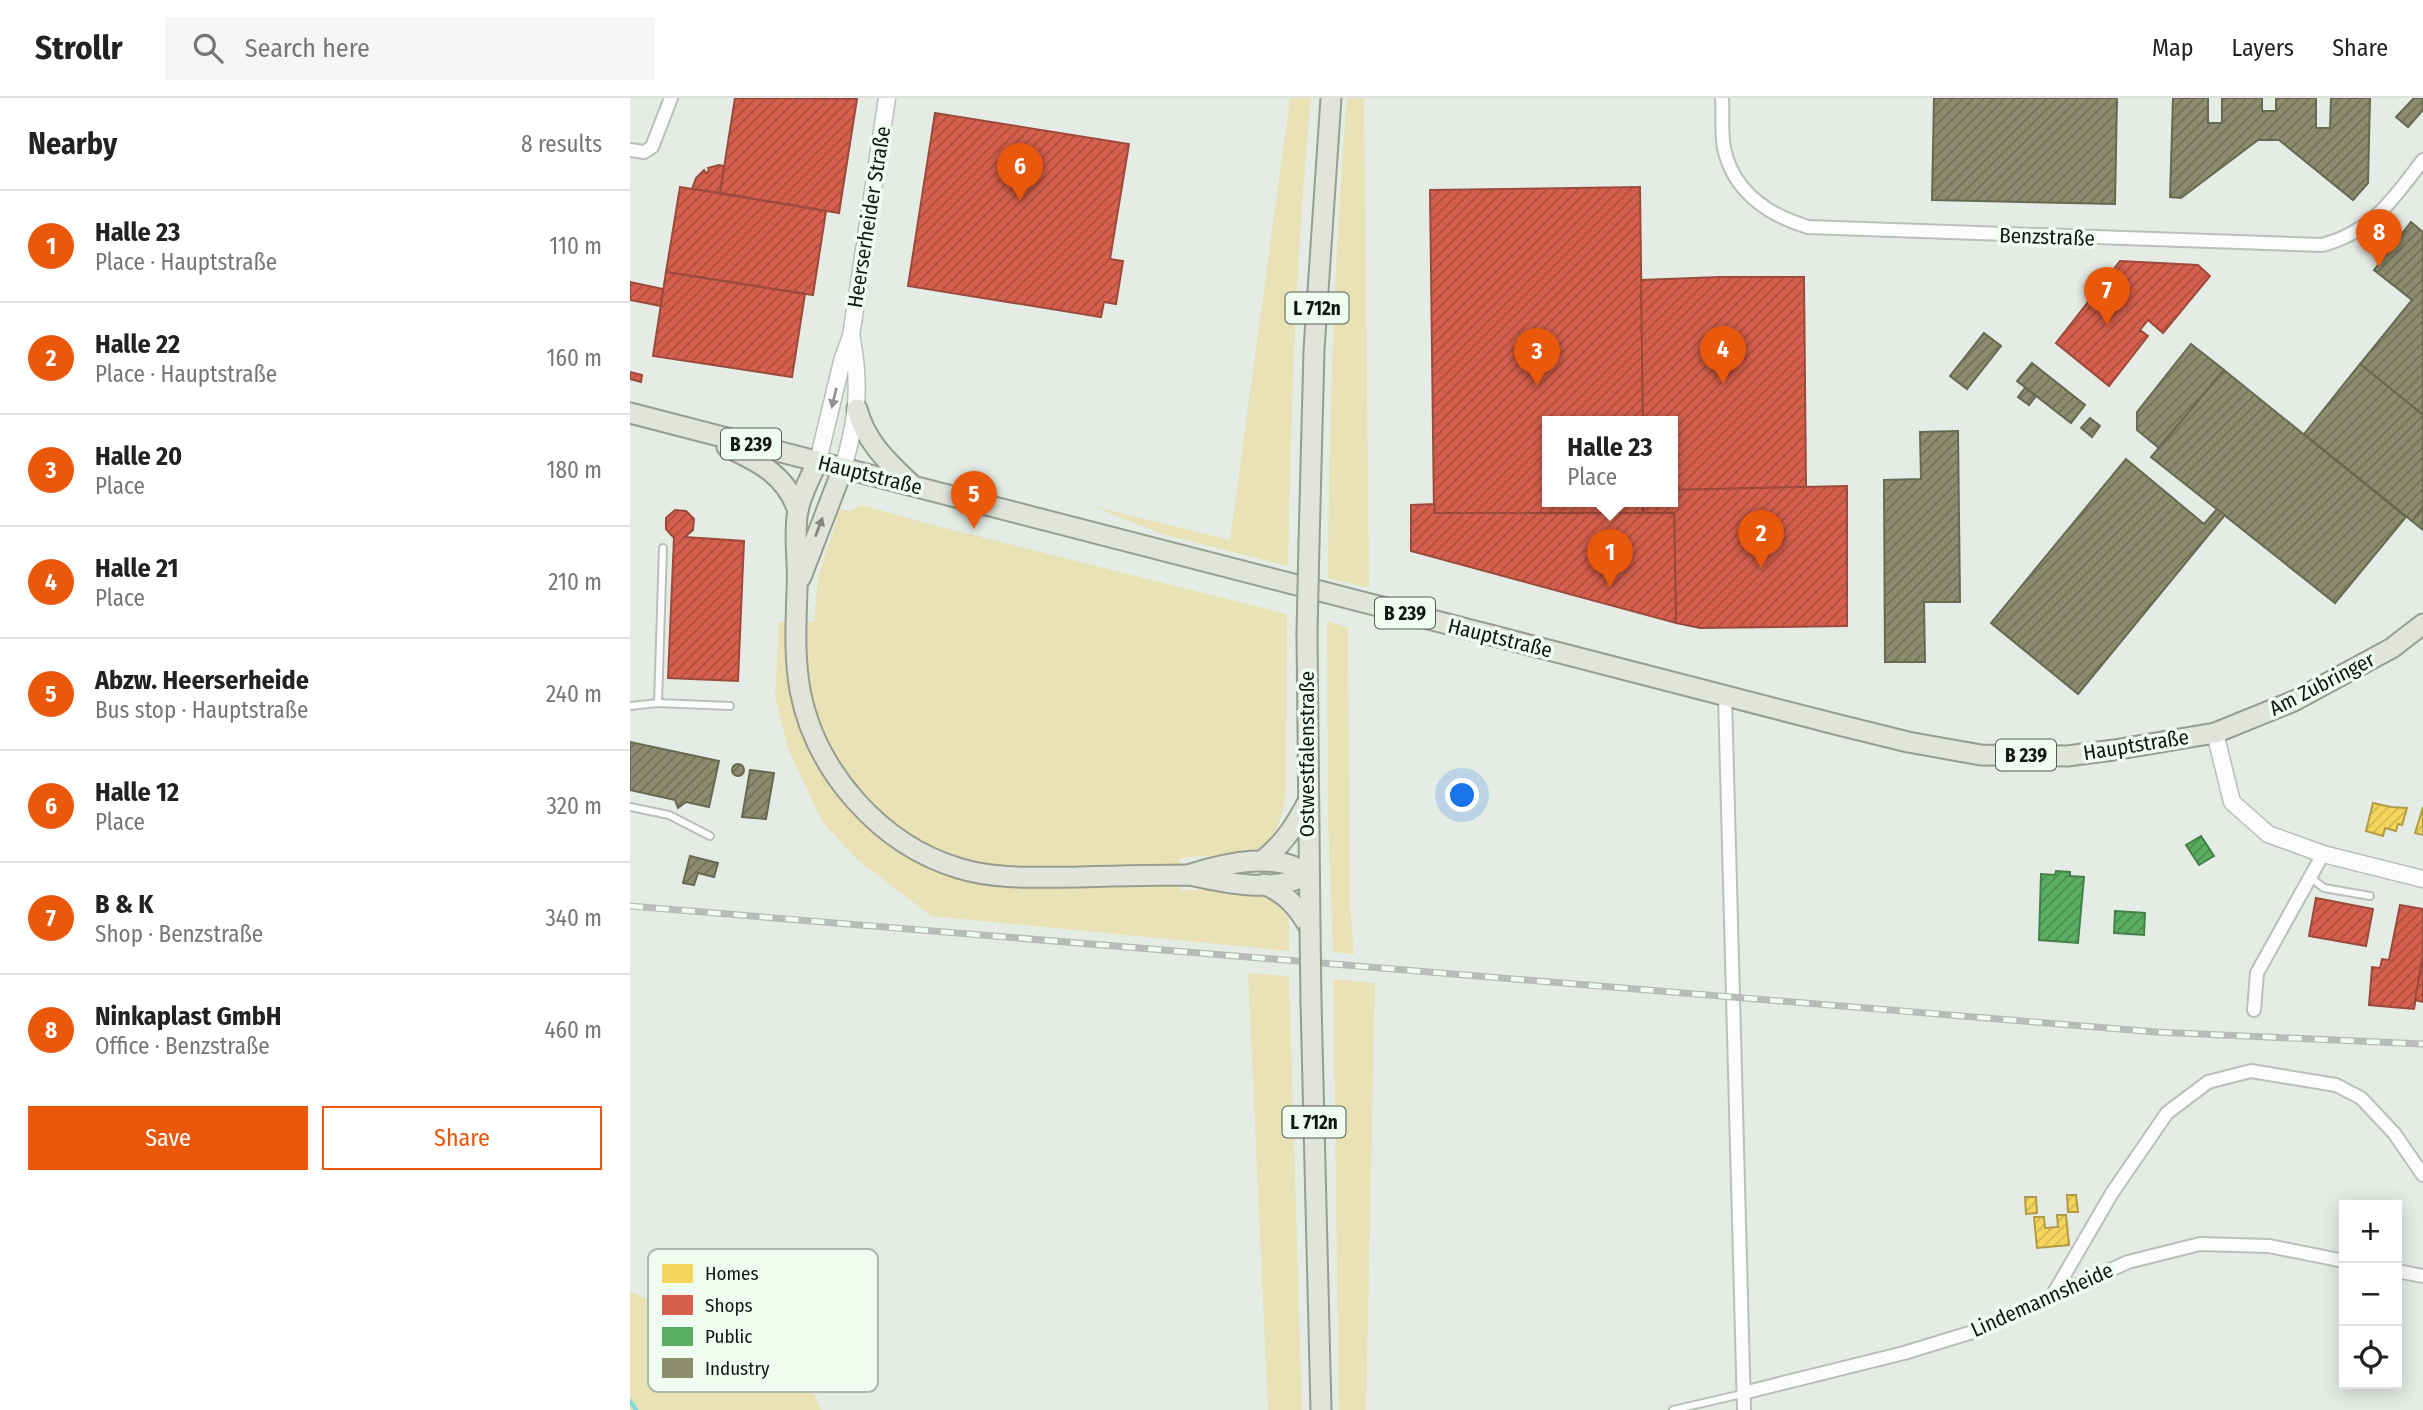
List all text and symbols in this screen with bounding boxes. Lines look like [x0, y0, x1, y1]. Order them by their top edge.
search box [165, 17, 655, 80]
text: Strollr [35, 28, 123, 68]
icon: search [189, 29, 227, 67]
text: Search here [245, 33, 370, 64]
text: Map [2152, 34, 2194, 62]
text: Layers [2232, 34, 2294, 62]
text: Share [2332, 34, 2388, 62]
street label: Heerserheider Straße [842, 124, 896, 310]
text: Nearby [28, 126, 117, 162]
text: 8 results [521, 130, 602, 158]
pin: 6 [997, 143, 1043, 201]
pin: 8 [2356, 209, 2402, 267]
text: Halle 23 [95, 217, 180, 248]
street label: Benzstraße [1999, 222, 2095, 252]
text: 1 [46, 232, 56, 260]
text: 110 m [549, 232, 602, 260]
text: Place · Hauptstraße [95, 248, 277, 276]
pin: 7 [2084, 267, 2130, 325]
road number: L 712n [1286, 292, 1348, 324]
pin: 4 [1700, 326, 1746, 384]
pin: 3 [1514, 328, 1560, 386]
text: Halle 22 [95, 329, 180, 360]
text: 2 [46, 344, 56, 372]
text: 160 m [547, 344, 602, 372]
text: Place · Hauptstraße [95, 360, 277, 388]
one-way arrow [828, 388, 839, 410]
popup [1542, 416, 1678, 507]
road number: B 239 [721, 428, 781, 460]
text: Halle 23 [1567, 432, 1653, 463]
text: Halle 20 [95, 441, 182, 472]
street label: Hauptstraße [815, 450, 925, 500]
text: 3 [46, 456, 56, 484]
text: 180 m [546, 456, 602, 484]
text: Place [1567, 463, 1617, 491]
pin: 5 [951, 471, 997, 529]
text: Place [95, 472, 145, 500]
pin: 2 [1738, 510, 1784, 568]
one-way arrow [814, 517, 825, 538]
pin: 1 [1587, 529, 1633, 587]
text: Halle 21 [95, 553, 179, 584]
text: 4 [45, 568, 57, 596]
text: 210 m [548, 568, 602, 596]
text: Place [95, 584, 145, 612]
road number: B 239 [1375, 598, 1435, 628]
street label: Hauptstraße [1445, 613, 1555, 663]
street label: Am Zubringer [2265, 646, 2380, 722]
text: Abzw. Heerserheide [95, 665, 309, 696]
street label: Ostwestfalenstraße [1294, 671, 1320, 837]
text: 5 [45, 680, 57, 708]
text: 240 m [546, 680, 602, 708]
text: Bus stop · Hauptstraße [95, 696, 308, 724]
street label: Hauptstraße [2081, 724, 2191, 766]
road number: B 239 [1996, 740, 2056, 770]
text: Halle 12 [95, 777, 179, 808]
your location [1445, 778, 1479, 812]
text: 6 [45, 792, 57, 820]
text: 320 m [547, 792, 602, 820]
text: Place [95, 808, 145, 836]
text: B & K [95, 889, 153, 920]
text: 7 [46, 904, 56, 932]
text: 340 m [546, 904, 602, 932]
text: Shop · Benzstraße [95, 920, 263, 948]
text: Ninkaplast GmbH [95, 1001, 281, 1032]
text: 8 [45, 1016, 57, 1044]
text: 460 m [544, 1016, 602, 1044]
text: Office · Benzstraße [95, 1032, 270, 1060]
button: Save [28, 1106, 308, 1170]
button: Share [322, 1106, 602, 1170]
road number: L 712n [1282, 1106, 1346, 1138]
map controls [2339, 1200, 2402, 1389]
button: + [2339, 1200, 2402, 1263]
legend [648, 1249, 878, 1392]
street label: Lindemannsheide [1967, 1257, 2117, 1343]
text: Homes [705, 1262, 759, 1285]
button: − [2339, 1263, 2402, 1326]
text: Shops [705, 1294, 753, 1317]
text: Public [705, 1325, 752, 1348]
button: locate [2339, 1326, 2402, 1389]
text: Industry [705, 1357, 770, 1380]

